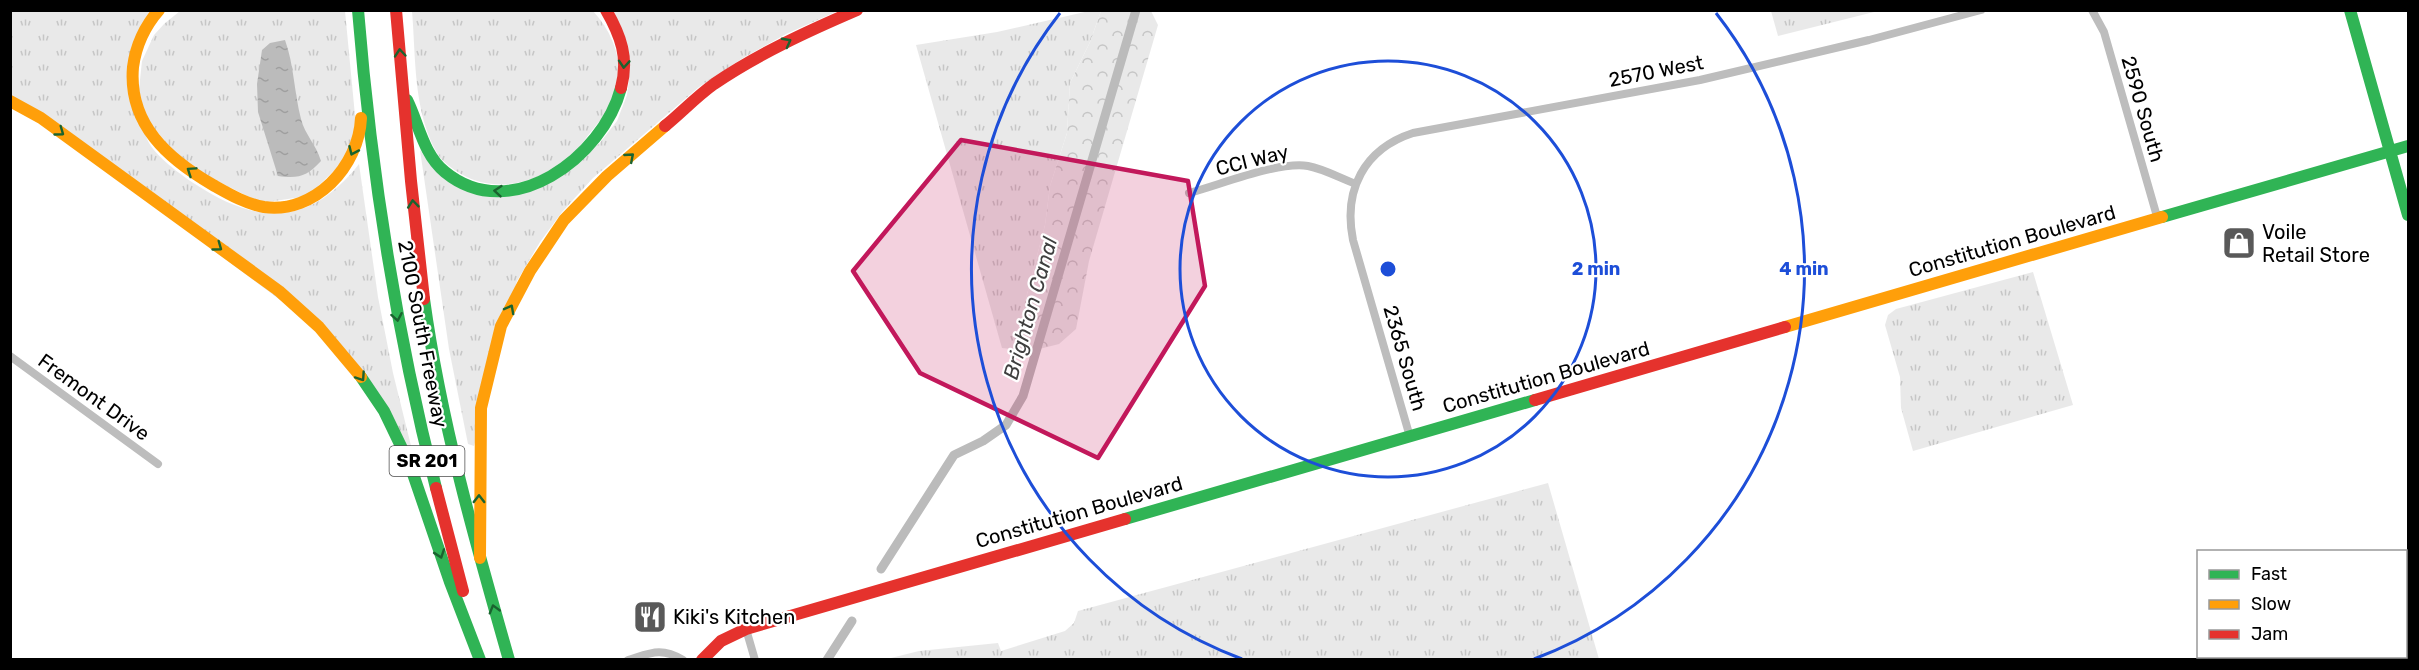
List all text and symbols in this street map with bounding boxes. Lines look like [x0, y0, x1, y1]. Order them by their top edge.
one-way arrow [780, 38, 791, 50]
one-way arrow [394, 48, 407, 57]
street label: 2570 West [1607, 50, 1706, 92]
street label: 2590 South [2116, 53, 2170, 165]
one-way arrow [618, 60, 631, 69]
one-way arrow [54, 125, 65, 136]
street label: CCI Way [1213, 139, 1291, 181]
one-way arrow [349, 144, 361, 155]
one-way arrow [623, 153, 634, 164]
one-way arrow [186, 167, 197, 178]
one-way arrow [494, 185, 503, 198]
one-way arrow [407, 200, 420, 209]
street label: Constitution Boulevard [1906, 200, 2118, 282]
place label: Voile Retail Store [2262, 220, 2370, 267]
shop icon: Voile Retail Store [2221, 225, 2257, 261]
water label: Brighton Canal [998, 233, 1062, 382]
street label: 2100 South Freeway [393, 238, 453, 430]
one-way arrow [211, 240, 222, 251]
text: 2 min [1572, 258, 1620, 280]
text: 4 min [1779, 258, 1829, 280]
centre of rings [1378, 259, 1398, 279]
street label: 2365 South [1379, 303, 1431, 413]
one-way arrow [503, 304, 515, 315]
one-way arrow [390, 312, 402, 321]
street label: Constitution Boulevard [1440, 336, 1652, 418]
street label: Fremont Drive [34, 348, 154, 446]
one-way arrow [354, 371, 365, 382]
road number: SR 201 [390, 446, 464, 476]
street label: Constitution Boulevard [973, 471, 1185, 553]
one-way arrow [473, 495, 486, 504]
one-way arrow [433, 548, 446, 559]
legend [2197, 550, 2407, 658]
text: Fast [2251, 563, 2287, 585]
text: Slow [2251, 593, 2291, 615]
restaurant icon: Kiki's Kitchen [632, 599, 668, 635]
one-way arrow [489, 604, 501, 614]
place label: Kiki's Kitchen [673, 605, 795, 629]
text: Jam [2251, 623, 2288, 645]

